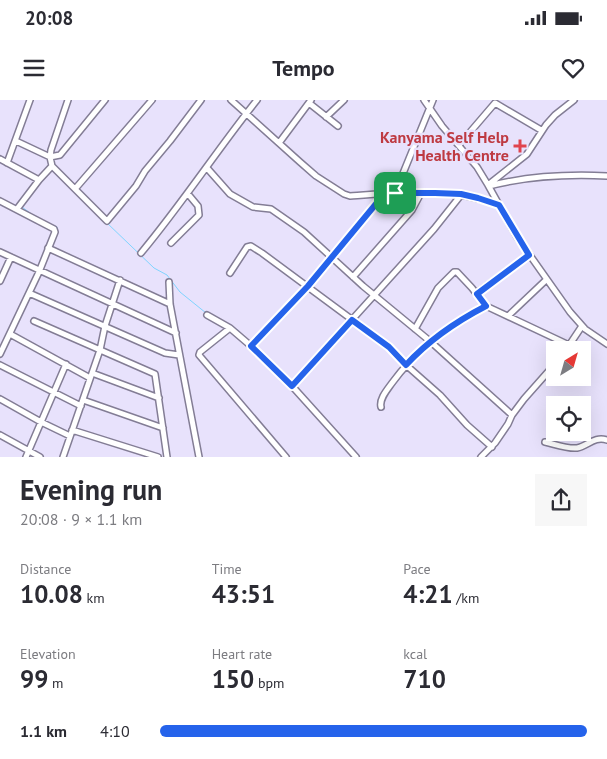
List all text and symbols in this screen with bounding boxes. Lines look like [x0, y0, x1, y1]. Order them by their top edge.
text: 20:08 [25, 6, 73, 30]
icon: menu [20, 54, 48, 82]
text: Tempo [272, 54, 335, 82]
icon: heart [559, 54, 587, 82]
place label: Kanyama Self Help Health Centre [380, 127, 509, 165]
marker: Kanyama Self Help Health Centre [513, 139, 527, 153]
pin [374, 172, 416, 214]
icon: arrive [381, 179, 409, 207]
north arrow [546, 341, 591, 386]
map controls [546, 341, 591, 441]
button: locate [546, 396, 591, 441]
text: Evening run [20, 471, 162, 508]
button: share [535, 474, 587, 526]
text: 20:08 · 9 × 1.1 km [20, 509, 142, 529]
text: Distance [20, 560, 71, 578]
text: Time [212, 560, 242, 578]
text: Pace [403, 560, 431, 578]
text: 10.08 [20, 578, 83, 610]
text: 43:51 [212, 578, 275, 610]
text: 4:21 [403, 578, 453, 610]
text: km [83, 589, 105, 607]
text: /km [453, 589, 479, 607]
text: Elevation [20, 645, 76, 663]
text: Heart rate [212, 645, 272, 663]
text: kcal [403, 645, 427, 663]
text: 99 [20, 663, 48, 695]
text: 150 [212, 663, 254, 695]
text: 710 [403, 663, 446, 695]
text: m [48, 674, 63, 692]
text: bpm [254, 674, 284, 692]
text: 1.1 km [20, 721, 67, 741]
text: 4:10 [100, 721, 130, 741]

